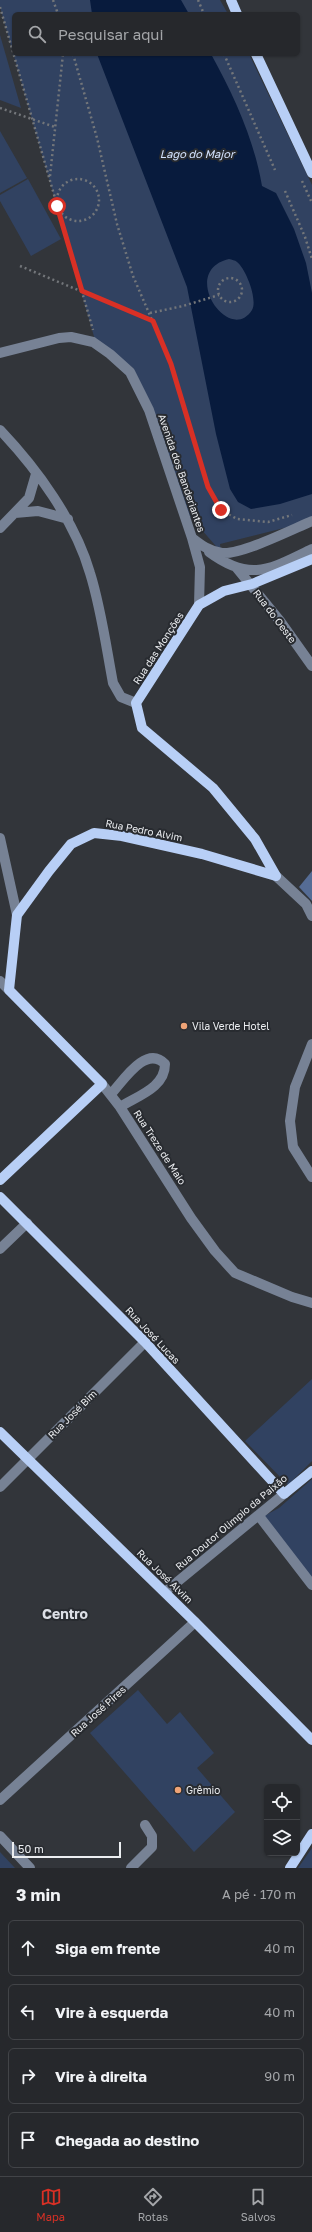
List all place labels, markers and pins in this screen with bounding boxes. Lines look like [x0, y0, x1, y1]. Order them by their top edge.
place label: Vila Verde Hotel [192, 1020, 269, 1032]
marker: Vila Verde Hotel [179, 1021, 189, 1031]
place label: Grêmio [186, 1784, 220, 1796]
marker: Grêmio [173, 1785, 183, 1795]

